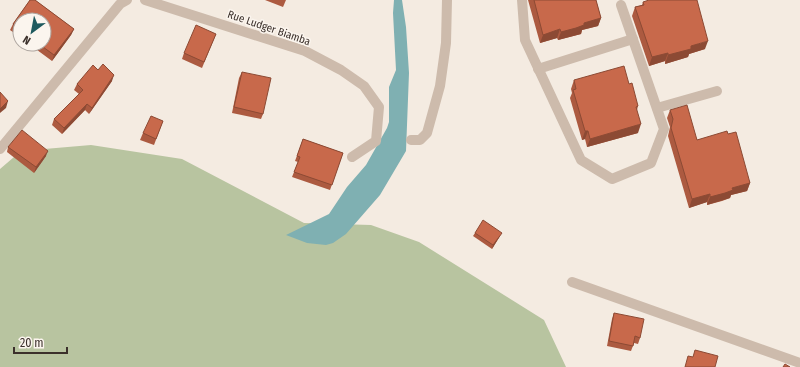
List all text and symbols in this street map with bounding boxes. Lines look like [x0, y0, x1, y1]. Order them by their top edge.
street label: Rue Ludger Biamba [226, 8, 312, 48]
north arrow [12, 12, 52, 52]
text: N [21, 33, 33, 47]
scale bar [14, 329, 67, 355]
text: 20 m [20, 336, 44, 350]

